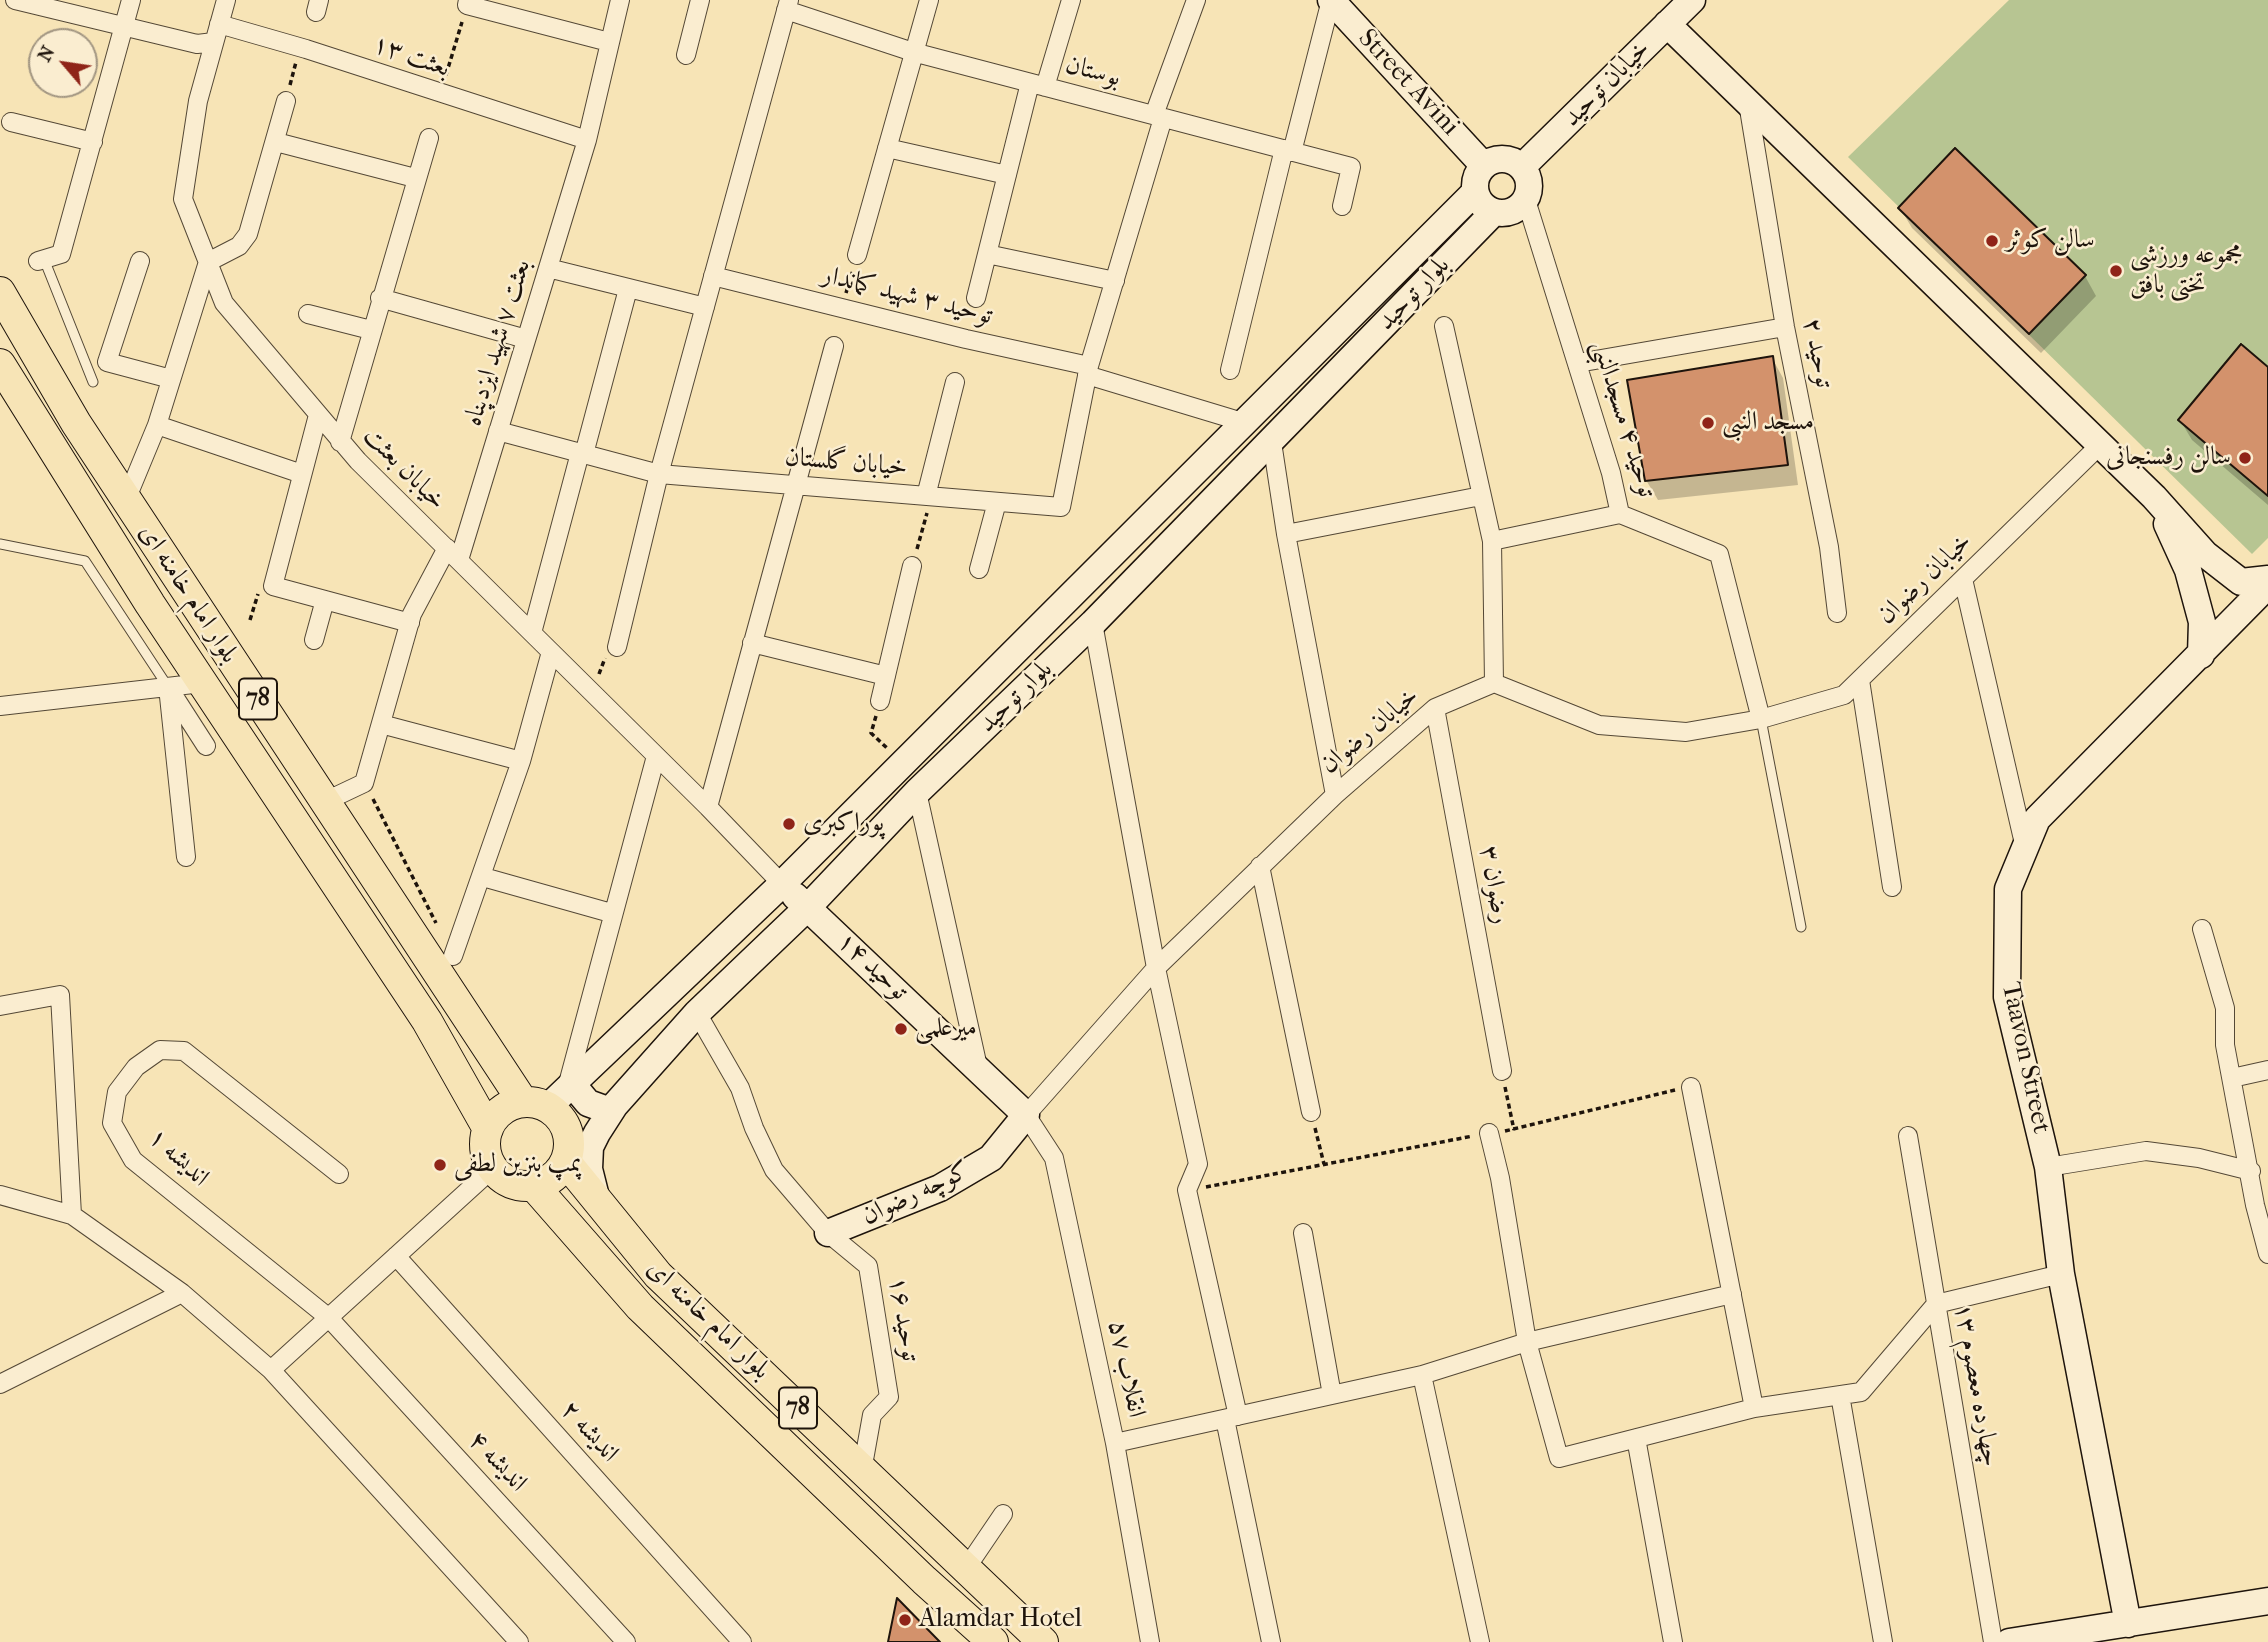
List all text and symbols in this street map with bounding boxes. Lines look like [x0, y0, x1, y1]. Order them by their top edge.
street label: Street Avini [1351, 23, 1465, 143]
north arrow [28, 28, 98, 98]
street label: بعثت ۱۳ [368, 29, 454, 85]
street label: خیابان توحید [1557, 34, 1657, 134]
text: N [33, 42, 59, 65]
street label: بوستان [1062, 50, 1124, 94]
place label: سالن کوثر [2006, 225, 2095, 257]
marker: سالن کوثر [1984, 233, 2000, 249]
place label: مجموعه ورزشی تختی بافق [2130, 240, 2243, 302]
street label: بلوار توحید [1371, 250, 1457, 338]
street label: بعثت ۷ شهید ایزدپناه [458, 256, 538, 430]
street label: توحید ۳ شهید کماندار [819, 260, 995, 332]
marker: مجموعه ورزشی تختی بافق [2108, 263, 2124, 279]
street label: توحید ۲ [1795, 316, 1839, 390]
street label: توحید ۴ مسجدالنبی [1584, 337, 1662, 501]
place label: مسجد النبی [1722, 407, 1814, 439]
marker: مسجد النبی [1700, 415, 1716, 431]
street label: خیابان بعثت [356, 421, 452, 517]
street label: خیابان گلستان [783, 442, 909, 484]
place label: سالن رفسنجانی [2106, 442, 2231, 474]
marker: سالن رفسنجانی [2237, 450, 2253, 466]
street label: بلوار امام خامنه ای [131, 519, 245, 669]
street label: خیابان رضوان [1871, 527, 1979, 631]
street label: بلوار توحید [972, 654, 1060, 740]
road number: 78 [239, 678, 277, 720]
street label: خیابان رضوان [1315, 681, 1425, 781]
place label: پوراکبری [803, 808, 884, 840]
marker: پوراکبری [781, 816, 797, 832]
street label: رضوان ۳ [1472, 843, 1516, 927]
street label: توحید ۱۴ [830, 926, 914, 1008]
street label: Taavon Street [1994, 980, 2056, 1136]
place label: میرعلمی [915, 1013, 977, 1045]
marker: میرعلمی [893, 1021, 909, 1037]
street label: اندیشه ۱ [141, 1122, 215, 1194]
place label: پمپ بنزین لطفی [454, 1149, 582, 1181]
street label: کوچه رضوان [857, 1155, 975, 1233]
marker: پمپ بنزین لطفی [432, 1157, 448, 1173]
street label: بلوار امام خامنه ای [640, 1253, 776, 1387]
street label: توحید ۱۶ [881, 1274, 925, 1364]
street label: چهارده معصوم ۱۳ [1946, 1301, 2006, 1469]
street label: انقلاب ۵۷ [1101, 1318, 1151, 1420]
road number: 78 [779, 1388, 817, 1428]
street label: اندیشه ۲ [553, 1395, 625, 1469]
street label: اندیشه ۴ [461, 1425, 533, 1499]
place label: Alamdar Hotel [919, 1604, 1082, 1636]
marker: Alamdar Hotel [897, 1612, 913, 1628]

